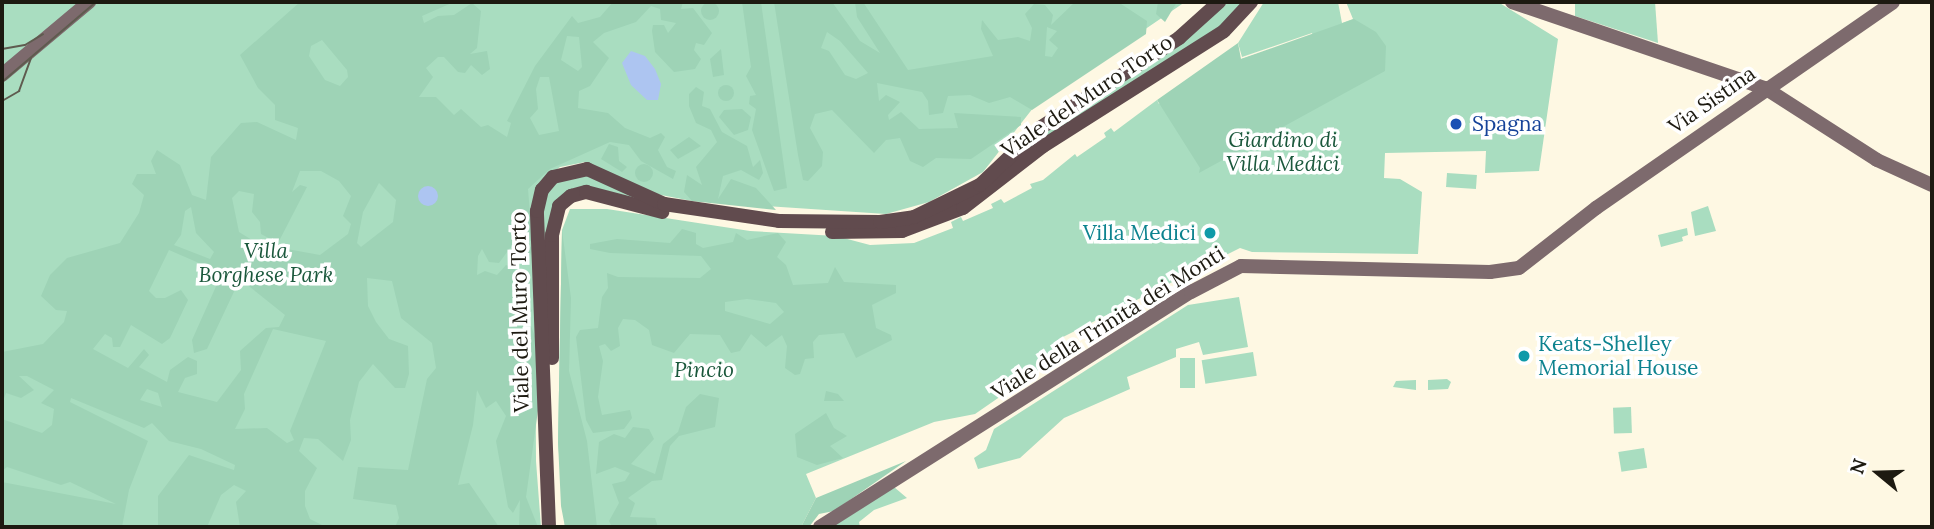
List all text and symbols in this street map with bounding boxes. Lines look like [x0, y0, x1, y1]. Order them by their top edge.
street label: Viale del Muro Torto [997, 29, 1177, 163]
street label: Via Sistina [1664, 61, 1760, 139]
place label: Spagna [1472, 111, 1542, 137]
marker: Spagna [1446, 114, 1466, 134]
park label: Giardino di Villa Medici [1226, 127, 1340, 177]
street label: Viale del Muro Torto [506, 211, 534, 413]
place label: Villa Medici [1083, 220, 1196, 246]
marker: Villa Medici [1202, 225, 1218, 241]
park label: Villa Borghese Park [199, 238, 333, 288]
street label: Viale della Trinità dei Monti [987, 241, 1229, 405]
place label: Keats-Shelley Memorial House [1538, 331, 1698, 381]
marker: Keats-Shelley Memorial House [1516, 348, 1532, 364]
park label: Pincio [674, 357, 734, 383]
north arrow [1843, 438, 1913, 508]
text: N [1844, 455, 1872, 477]

